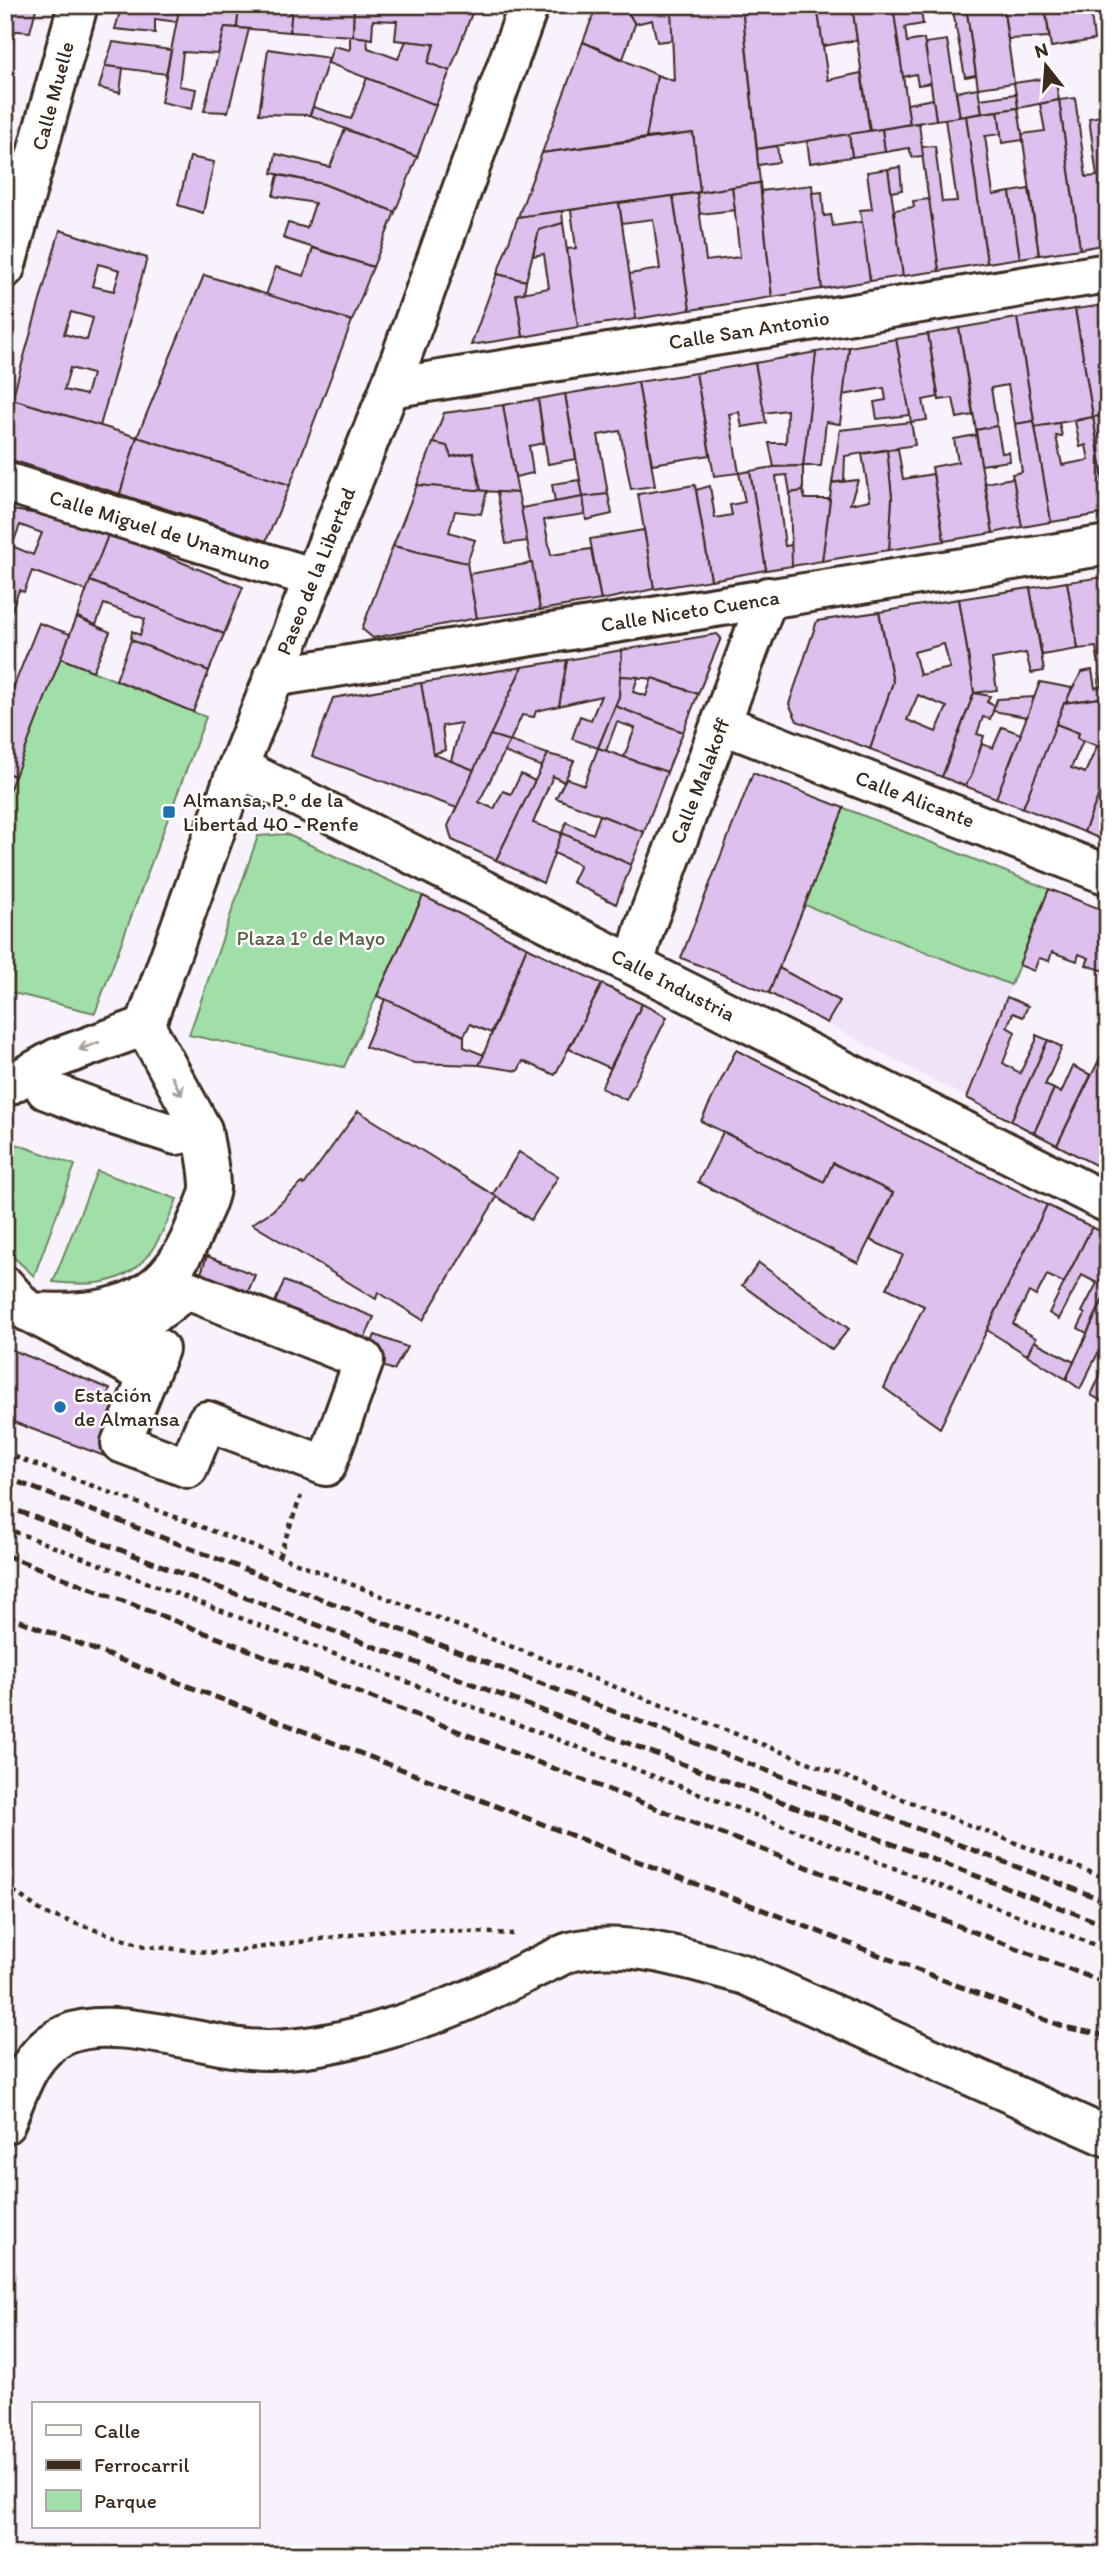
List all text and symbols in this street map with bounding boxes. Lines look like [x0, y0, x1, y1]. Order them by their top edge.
north arrow [1012, 32, 1082, 102]
text: N [1032, 37, 1051, 63]
street label: Calle Muelle [26, 39, 79, 153]
street label: Calle San Antonio [667, 304, 831, 355]
street label: Paseo de la Libertad [271, 483, 361, 658]
street label: Calle Miguel de Unamuno [46, 484, 274, 575]
street label: Calle Niceto Cuenca [599, 584, 781, 637]
street label: Calle Malakoff [664, 714, 735, 847]
street label: Calle Alicante [852, 764, 978, 833]
place label: Almansa, P.º de la Libertad 40 - Renfe [183, 787, 359, 836]
marker: Almansa, P.º de la Libertad 40 - Renfe [161, 804, 177, 820]
park label: Plaza 1º de Mayo [237, 925, 386, 950]
street label: Calle Industria [607, 943, 739, 1026]
one-way arrow [78, 1041, 100, 1053]
one-way arrow [170, 1075, 184, 1095]
place label: Estación de Almansa [74, 1382, 180, 1431]
marker: Estación de Almansa [52, 1399, 68, 1415]
legend [32, 2402, 259, 2528]
text: Calle [94, 2418, 140, 2443]
text: Ferrocarril [94, 2452, 189, 2477]
text: Parque [94, 2488, 157, 2513]

